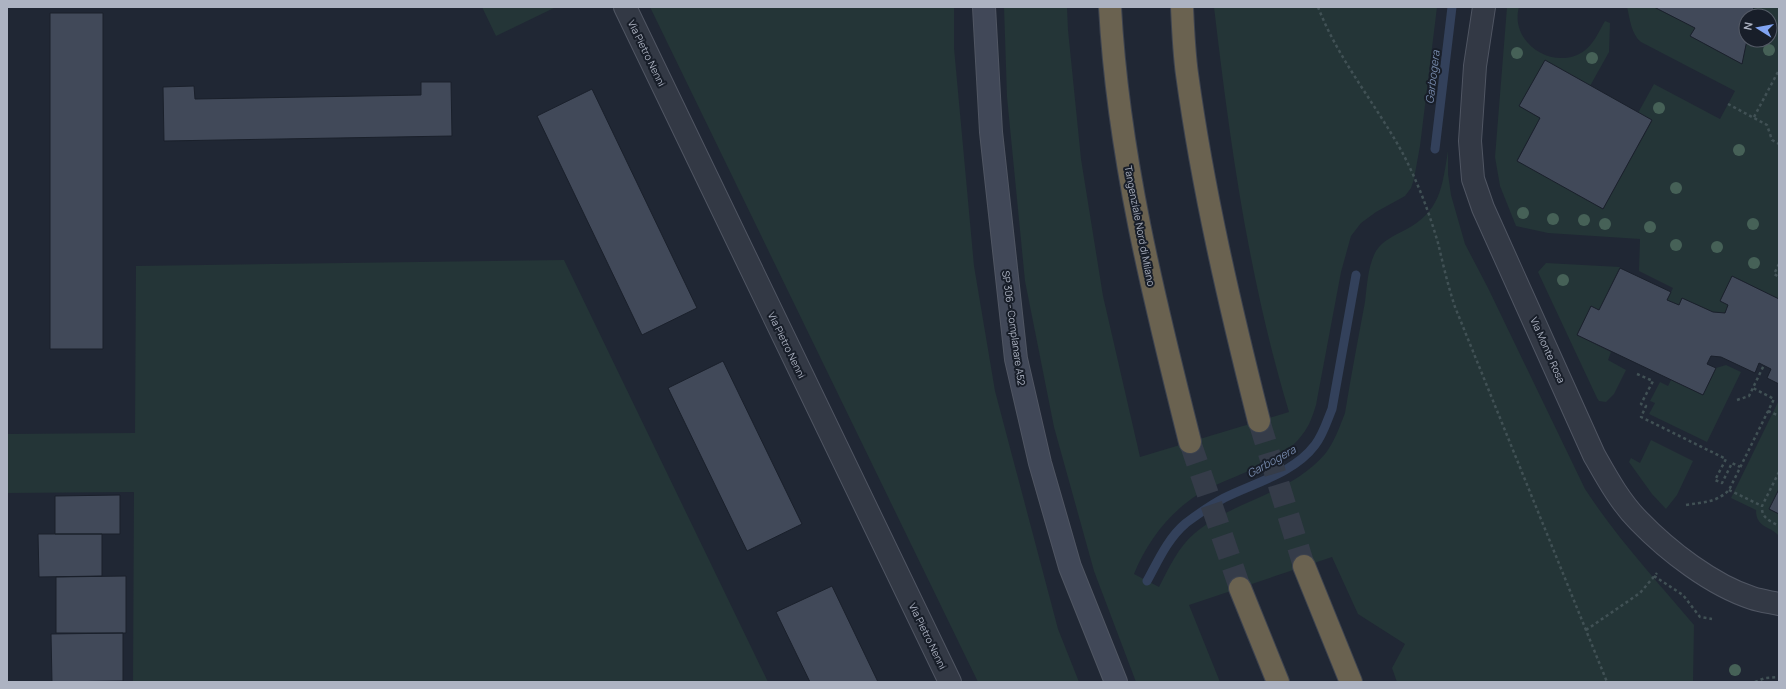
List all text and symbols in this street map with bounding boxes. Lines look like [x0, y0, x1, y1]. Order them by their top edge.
north arrow [1738, 8, 1778, 48]
street label: Via Pietro Nenni [625, 18, 669, 88]
text: N [1740, 21, 1756, 31]
water label: Garbogera [1421, 49, 1443, 105]
street label: Tangenziale Nord di Milano [1121, 164, 1159, 288]
street label: SP 306 - Complanare A52 [999, 270, 1029, 387]
street label: Via Pietro Nenni [765, 310, 809, 380]
street label: Via Monte Rosa [1527, 315, 1569, 385]
water label: Garbogera [1244, 441, 1299, 481]
street label: Via Pietro Nenni [906, 601, 950, 671]

